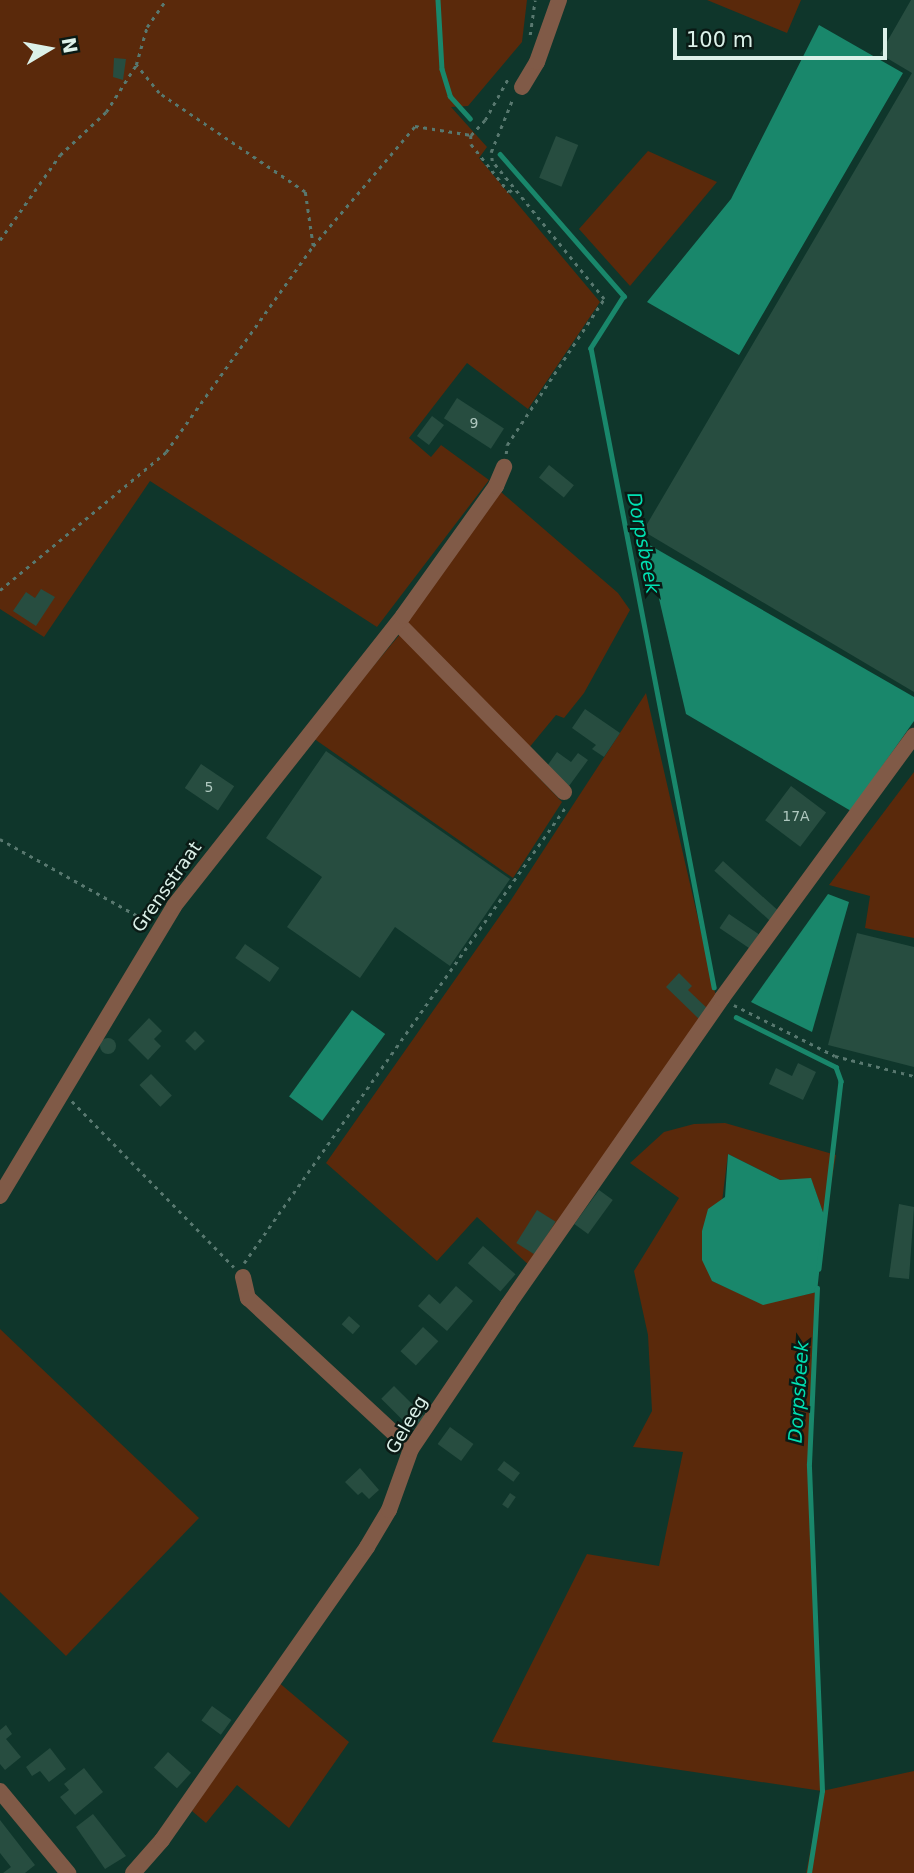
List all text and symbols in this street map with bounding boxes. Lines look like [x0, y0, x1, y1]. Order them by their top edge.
north arrow [14, 14, 84, 84]
scale bar [676, 14, 890, 58]
text: 100 m [686, 28, 753, 52]
text: N [57, 36, 82, 55]
house number: 9 [470, 415, 478, 431]
water label: Dorpsbeek [622, 491, 664, 595]
house number: 5 [205, 779, 213, 795]
house number: 17A [782, 808, 810, 824]
street label: Grensstraat [128, 837, 206, 937]
water label: Dorpsbeek [784, 1340, 814, 1444]
street label: Geleeg [382, 1392, 432, 1458]

